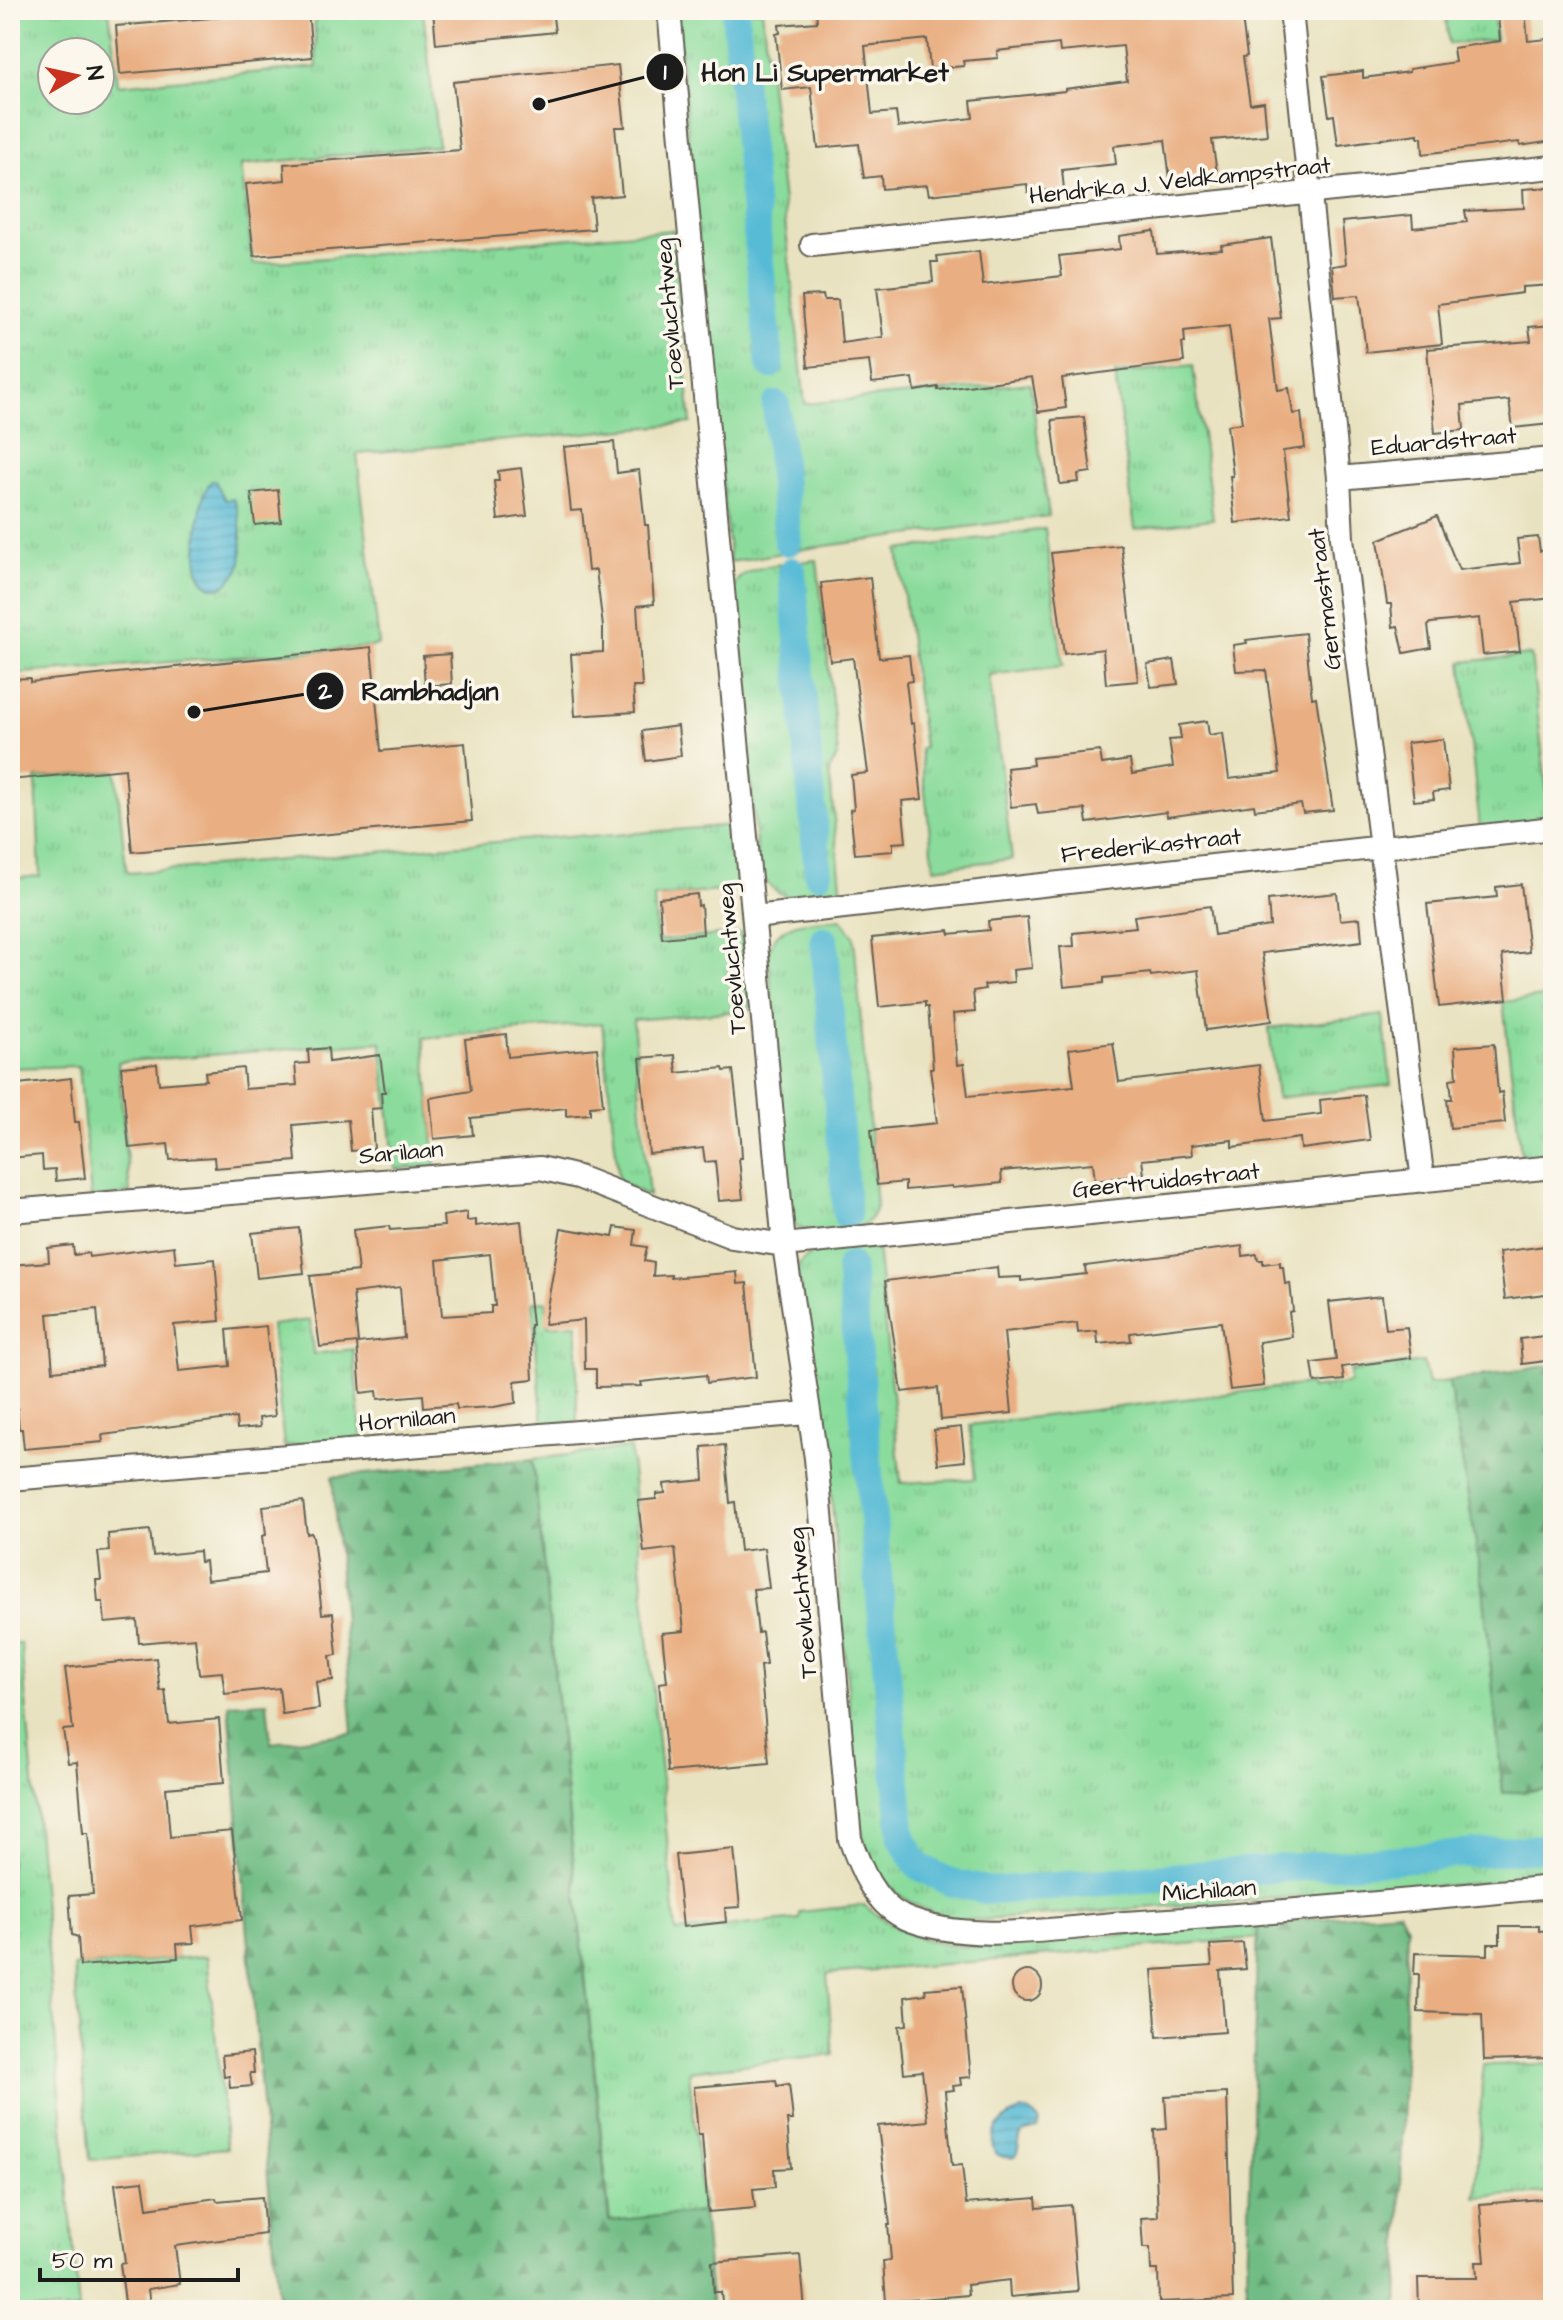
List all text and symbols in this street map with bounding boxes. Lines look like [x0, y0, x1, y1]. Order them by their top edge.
north arrow [36, 36, 116, 116]
callout: Hon Li Supermarket [645, 47, 964, 97]
text: Hon Li Supermarket [701, 55, 949, 91]
text: 1 [663, 56, 667, 90]
text: N [78, 64, 111, 83]
street label: Hendrika J. Veldkampstraat [1027, 148, 1333, 214]
street label: Toevluchtweg [646, 237, 695, 391]
street label: Eduardstraat [1370, 419, 1518, 465]
street label: Germastraat [1299, 526, 1351, 672]
callout: Rambhadjan [305, 666, 514, 716]
text: Rambhadjan [362, 674, 498, 710]
text: 2 [317, 675, 332, 709]
street label: Frederikastraat [1059, 820, 1243, 872]
street label: Toevluchtweg [708, 882, 757, 1036]
street label: Sarilaan [357, 1132, 445, 1174]
street label: Geertruidastraat [1071, 1154, 1262, 1208]
street label: Hornilaan [357, 1399, 457, 1441]
street label: Toevluchtweg [779, 1526, 828, 1680]
street label: Michilaan [1161, 1871, 1257, 1911]
scale bar [40, 2232, 238, 2282]
text: 50 m [52, 2244, 113, 2278]

